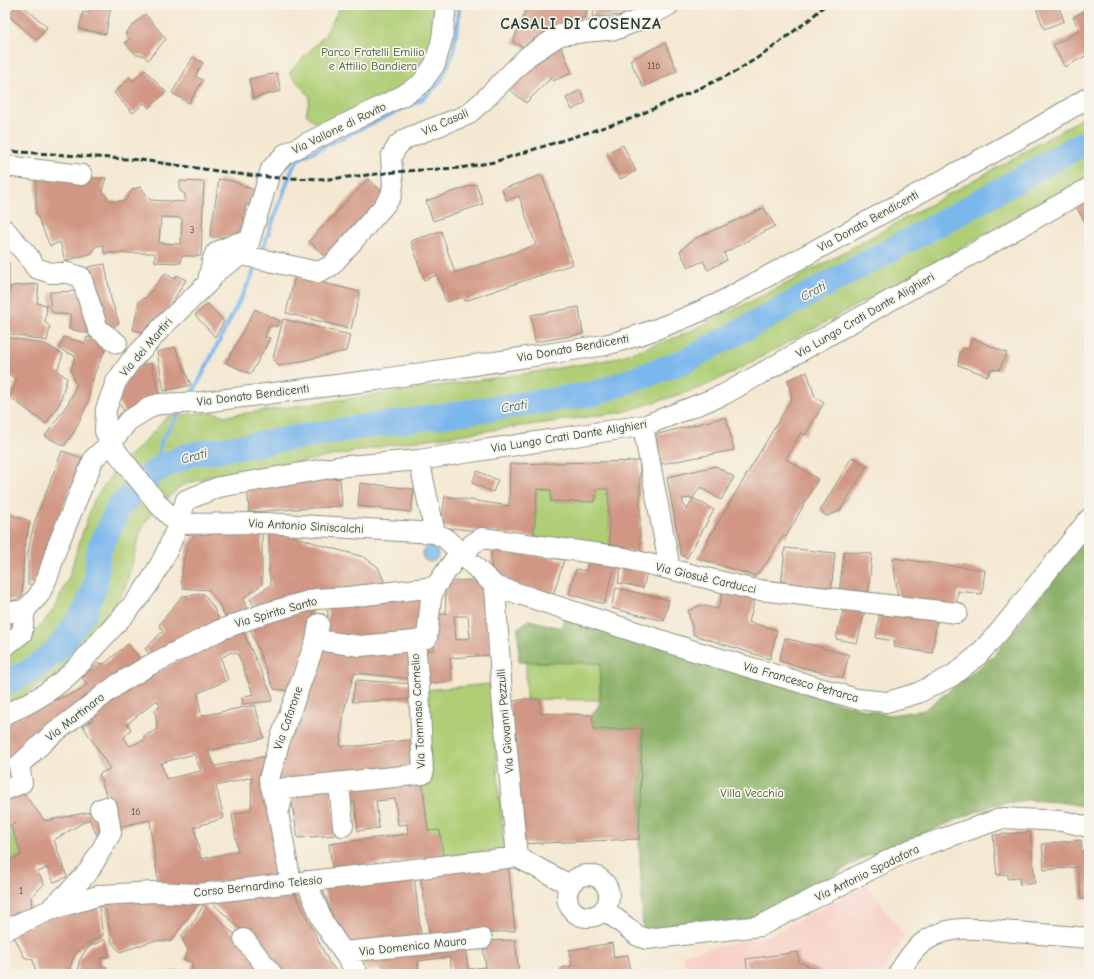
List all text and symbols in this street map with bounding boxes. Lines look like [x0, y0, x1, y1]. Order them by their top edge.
district label: CASALI DI COSENZA [500, 15, 662, 33]
park label: Parco Fratelli Emilio e Attilio Bandiera [321, 45, 425, 73]
house number: 116 [647, 60, 661, 72]
street label: Via Vallone di Rovito [290, 99, 388, 157]
street label: Via Casali [420, 106, 470, 138]
street label: Via Donato Bendicenti [815, 187, 921, 255]
house number: 3 [189, 224, 195, 236]
street label: Via Lungo Crati Dante Alighieri [793, 269, 937, 361]
water label: Crati [798, 278, 829, 304]
street label: Via dei Martiri [117, 315, 175, 379]
street label: Via Donato Bendicenti [516, 331, 630, 365]
street label: Via Donato Bendicenti [196, 381, 310, 409]
water label: Crati [500, 396, 529, 415]
street label: Via Lungo Crati Dante Alighieri [490, 417, 648, 455]
water label: Crati [179, 445, 210, 466]
street label: Via Antonio Siniscalchi [248, 516, 364, 536]
street label: Via Giosuè Carducci [654, 560, 758, 596]
street label: Via Spirito Santo [233, 594, 319, 630]
street label: Via Tommaso Cornelio [408, 653, 428, 769]
street label: Via Francesco Petrarca [742, 659, 860, 705]
street label: Via Giovanni Pezzulli [493, 668, 517, 774]
street label: Via Cafarone [271, 685, 305, 751]
street label: Via Martinaro [43, 690, 107, 744]
park label: Villa Vecchia [720, 786, 784, 800]
house number: 16 [131, 806, 141, 818]
street label: Via Antonio Spadafora [813, 842, 921, 904]
street label: Corso Bernardino Telesio [193, 872, 323, 900]
house number: 1 [19, 885, 23, 897]
street label: Via Domenico Mauro [359, 933, 467, 959]

